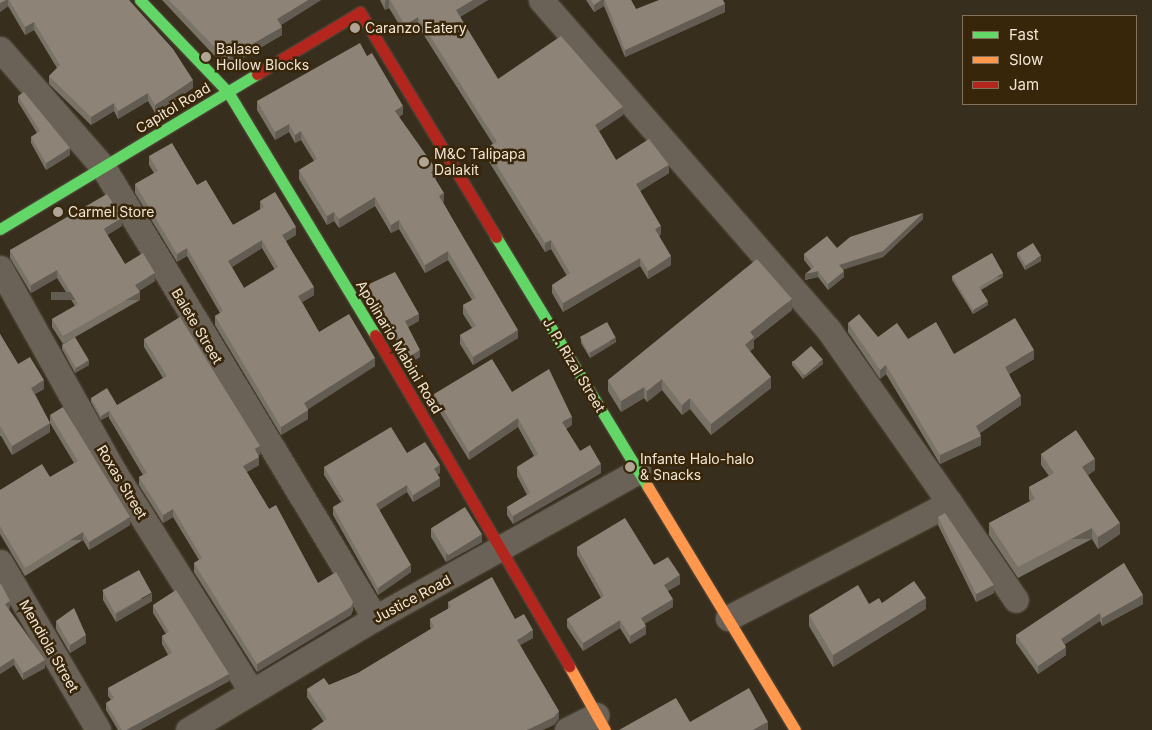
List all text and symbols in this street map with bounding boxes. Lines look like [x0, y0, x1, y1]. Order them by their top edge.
legend [962, 15, 1137, 105]
place label: Caranzo Eatery [365, 20, 467, 36]
marker: Caranzo Eatery [349, 22, 361, 34]
text: Fast [1009, 25, 1039, 44]
place label: Balase Hollow Blocks [216, 41, 309, 74]
text: Slow [1009, 50, 1043, 69]
marker: Balase Hollow Blocks [200, 51, 212, 63]
text: Jam [1009, 75, 1039, 94]
street label: Capitol Road [133, 79, 213, 137]
place label: M&C Talipapa Dalakit [434, 146, 526, 178]
marker: M&C Talipapa Dalakit [418, 156, 430, 168]
place label: Carmel Store [68, 204, 154, 220]
marker: Carmel Store [52, 206, 64, 218]
street label: Apolinario Mabini Road [353, 277, 445, 417]
street label: Balete Street [168, 285, 226, 367]
street label: J. P. Rizal Street [539, 315, 609, 415]
street label: Roxas Street [93, 442, 151, 522]
place label: Infante Halo-halo & Snacks [640, 451, 754, 484]
marker: Infante Halo-halo & Snacks [624, 461, 636, 473]
street label: Justice Road [370, 572, 454, 626]
street label: Mendiola Street [16, 597, 82, 695]

